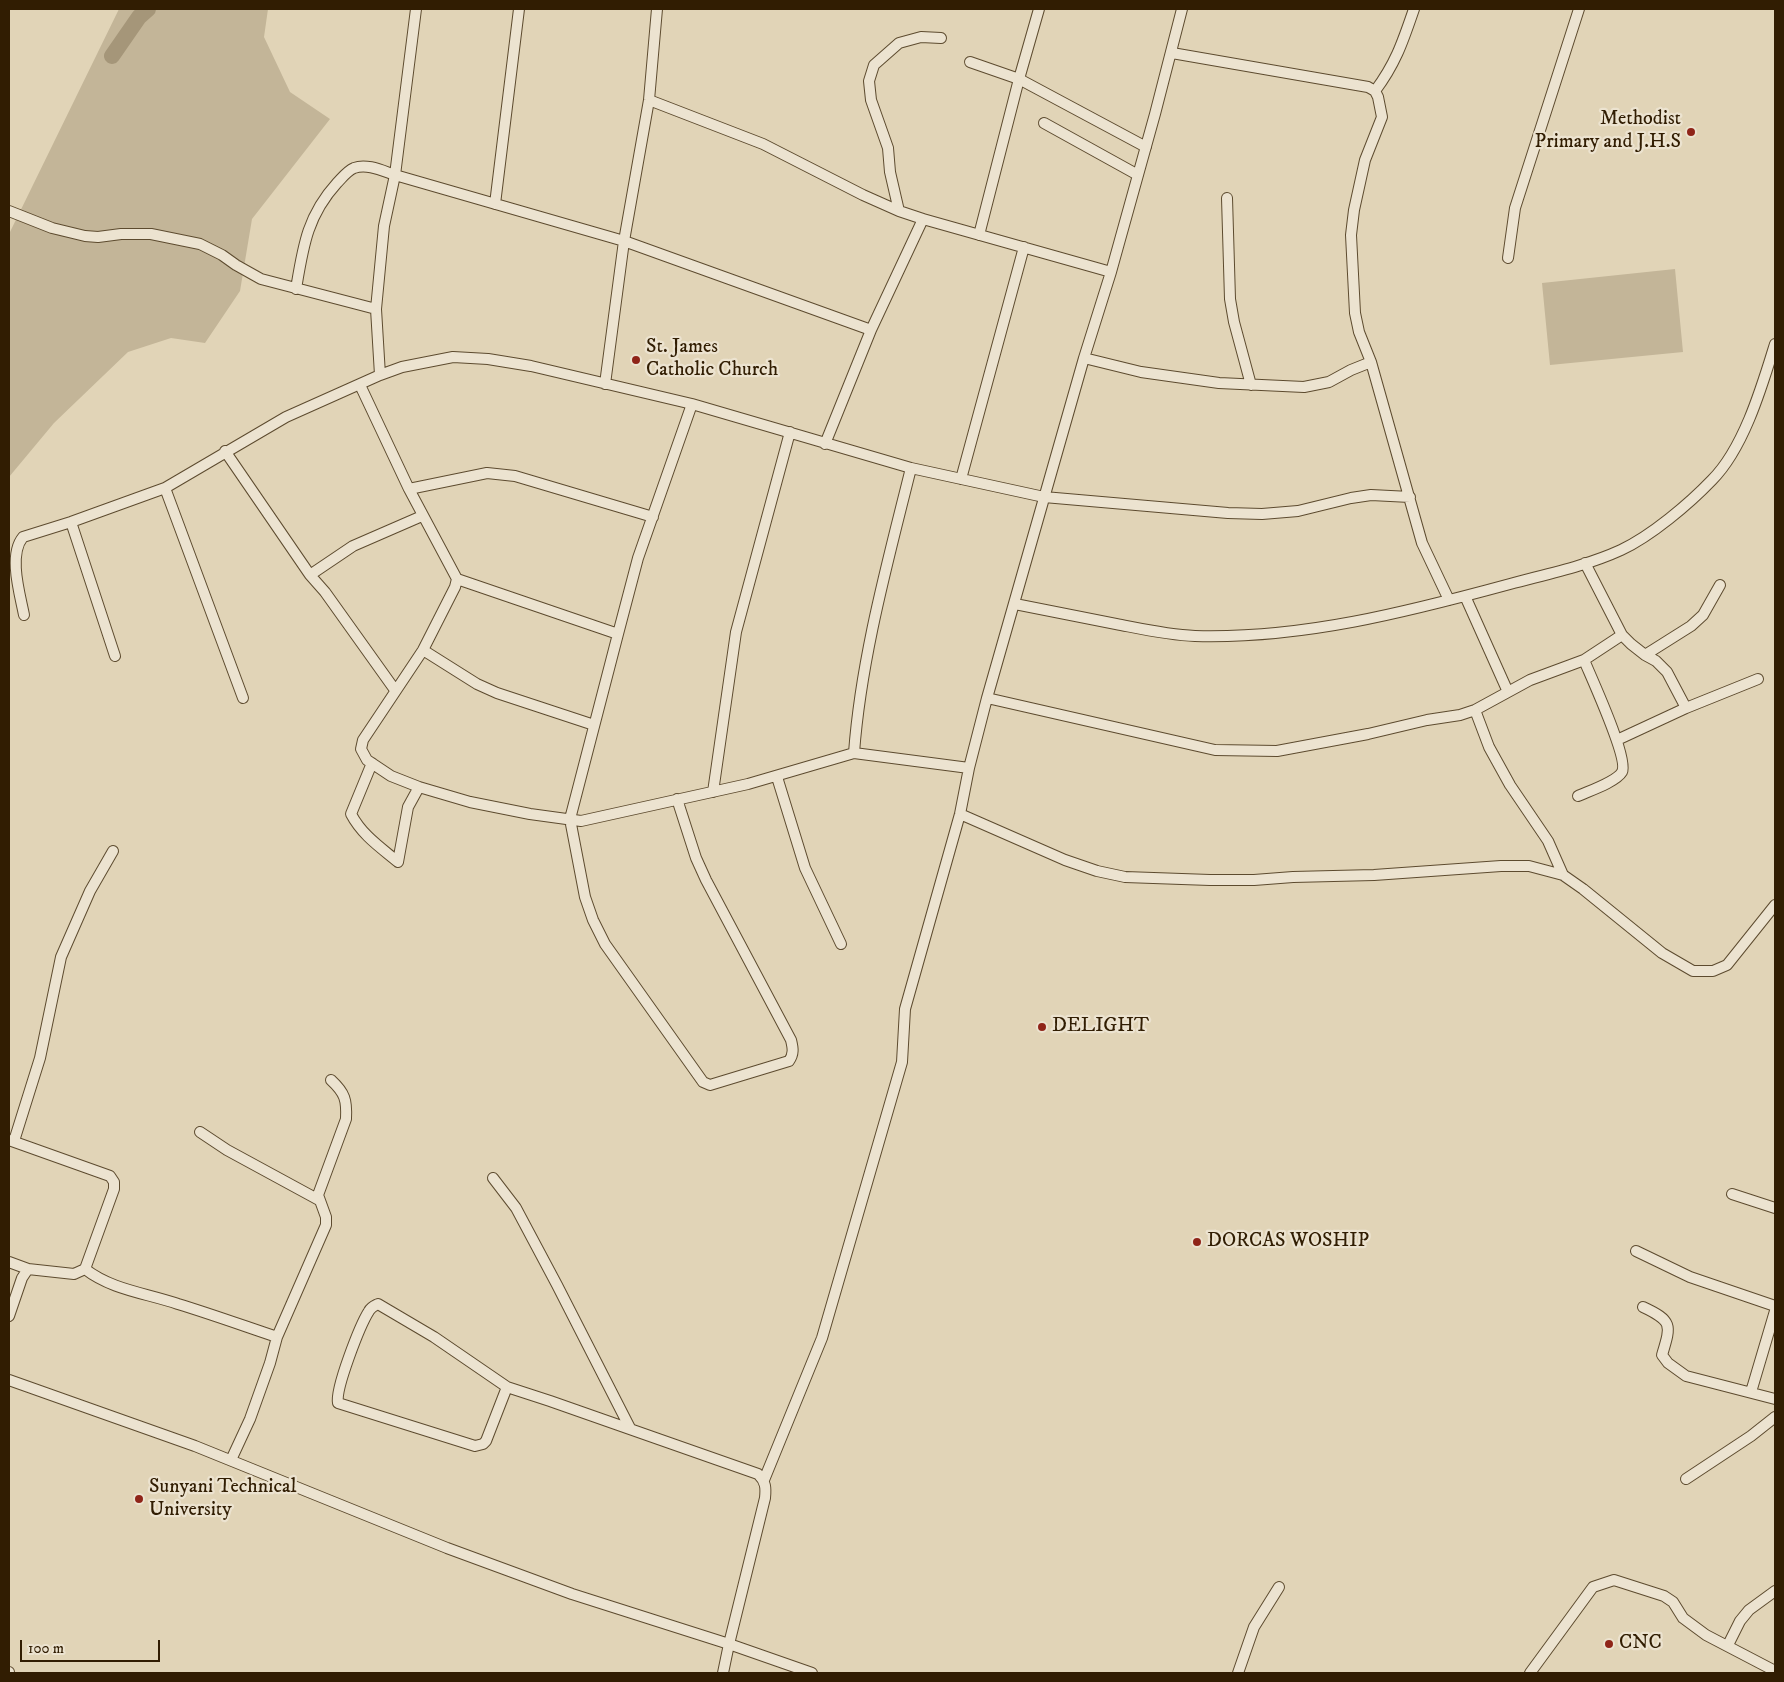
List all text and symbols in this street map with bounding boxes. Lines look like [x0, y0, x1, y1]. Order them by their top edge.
place label: Methodist Primary and J.H.S [1535, 108, 1681, 155]
marker: Methodist Primary and J.H.S [1685, 126, 1697, 138]
place label: St. James Catholic Church [646, 336, 778, 383]
marker: St. James Catholic Church [630, 354, 642, 366]
place label: DELIGHT [1052, 1015, 1149, 1039]
marker: DELIGHT [1036, 1021, 1048, 1033]
place label: DORCAS WOSHIP [1207, 1230, 1369, 1254]
marker: DORCAS WOSHIP [1191, 1236, 1203, 1248]
place label: Sunyani Technical University [149, 1476, 297, 1523]
marker: Sunyani Technical University [133, 1493, 145, 1505]
scale bar [22, 1630, 162, 1662]
place label: CNC [1619, 1632, 1662, 1656]
marker: CNC [1603, 1638, 1615, 1650]
text: 100 m [28, 1639, 64, 1658]

